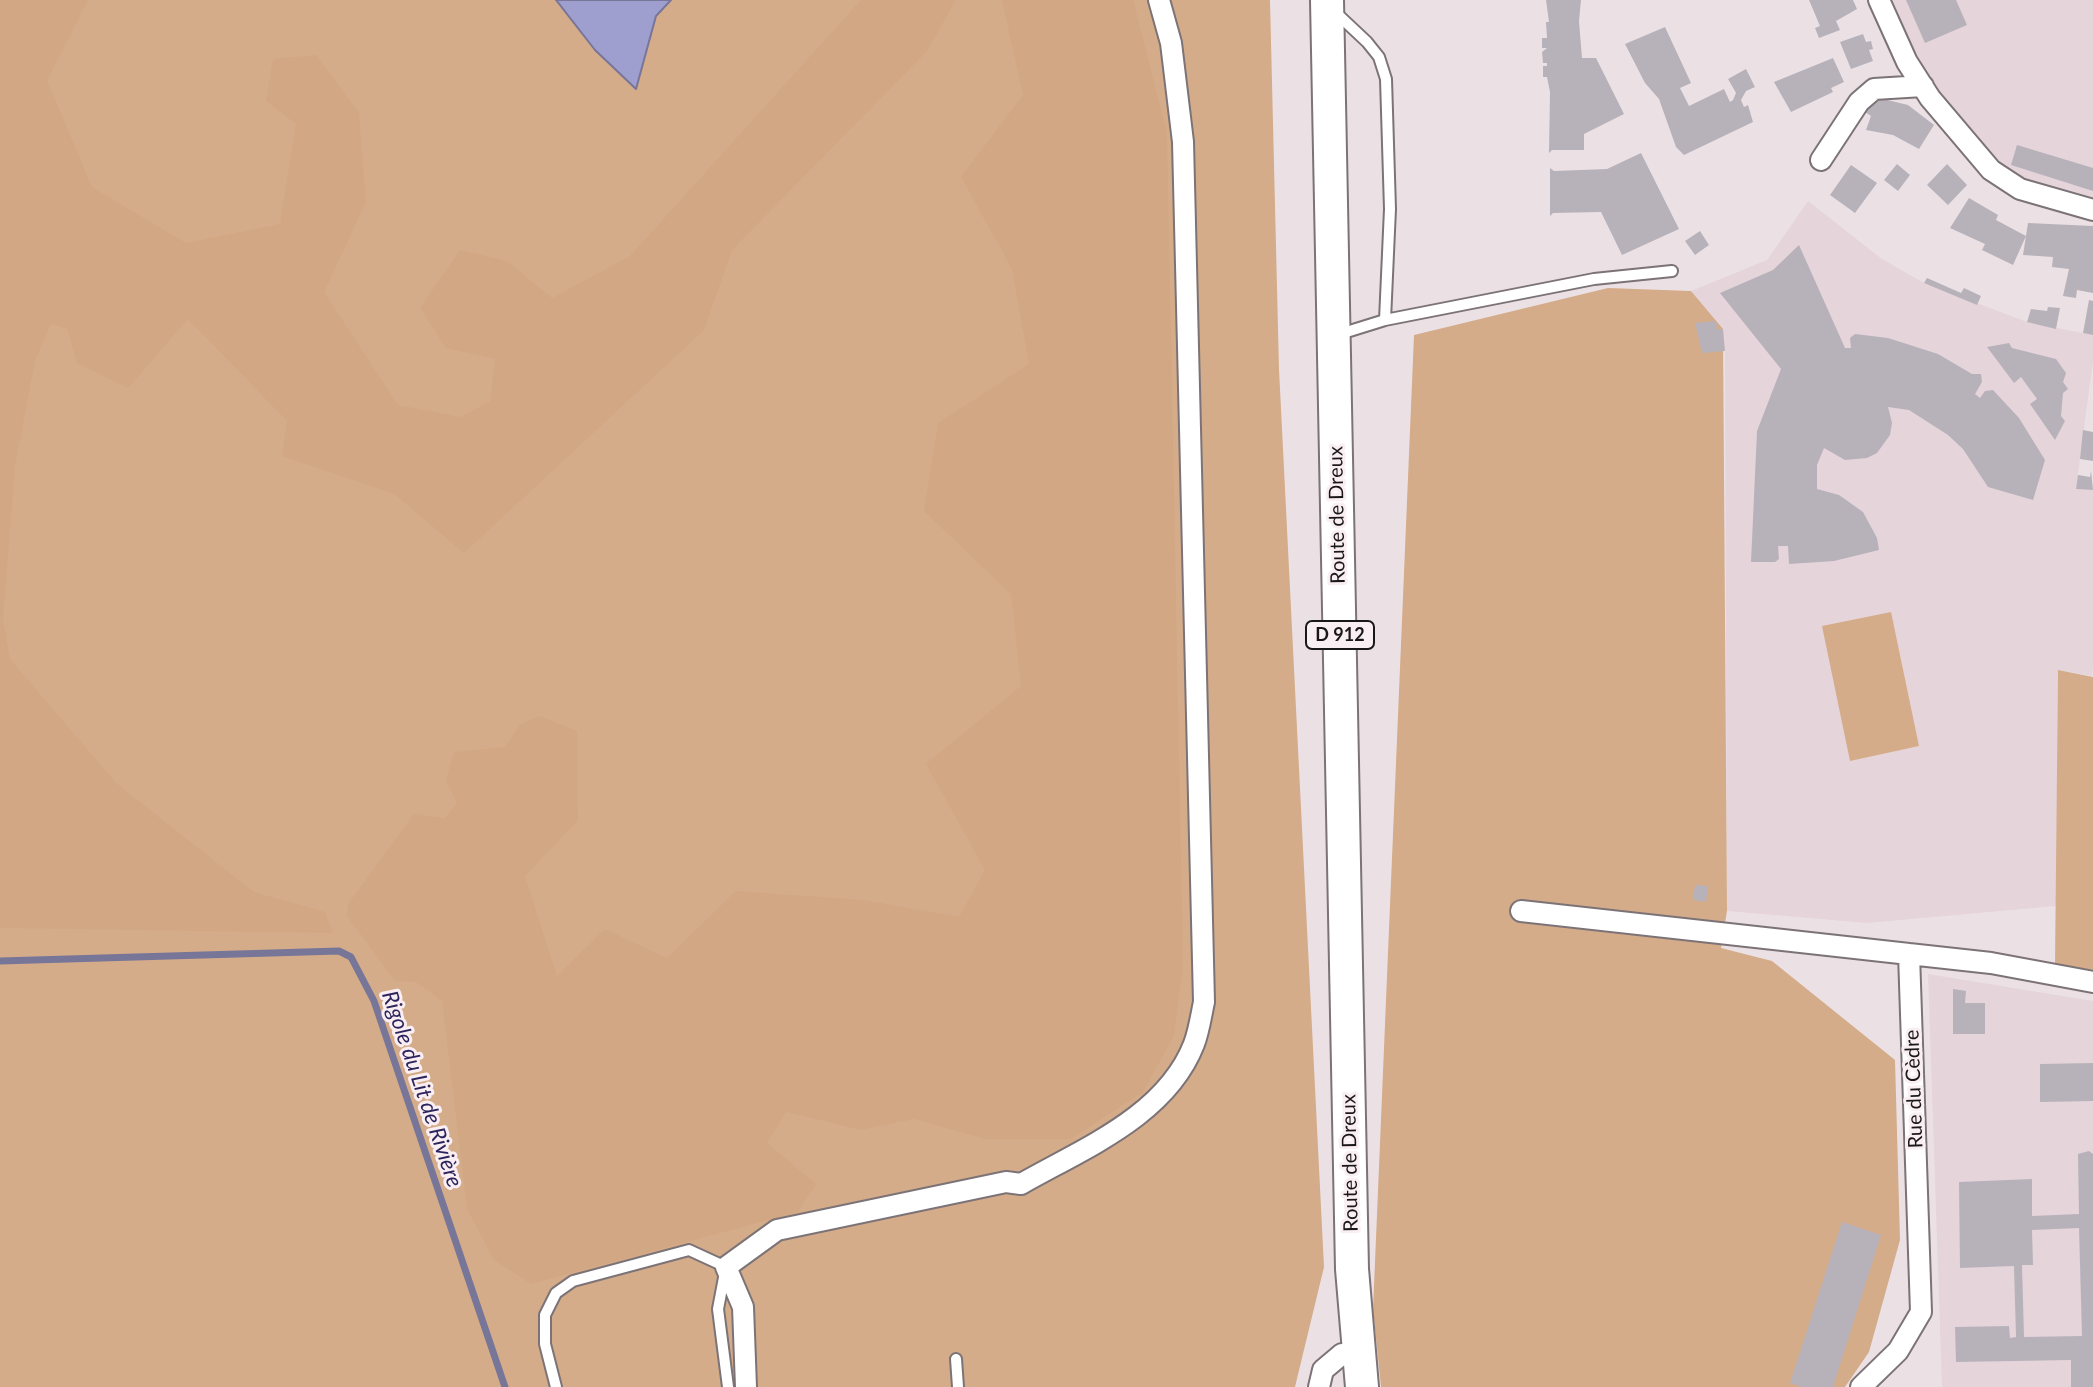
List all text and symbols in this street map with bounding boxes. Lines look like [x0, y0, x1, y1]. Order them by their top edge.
street label: Route de Dreux [1324, 446, 1350, 584]
road number: D 912 [1306, 621, 1374, 649]
water label: Rigole du Lit de Rivière [376, 987, 468, 1191]
street label: Rue du Cèdre [1900, 1029, 1928, 1149]
street label: Route de Dreux [1337, 1094, 1363, 1232]

